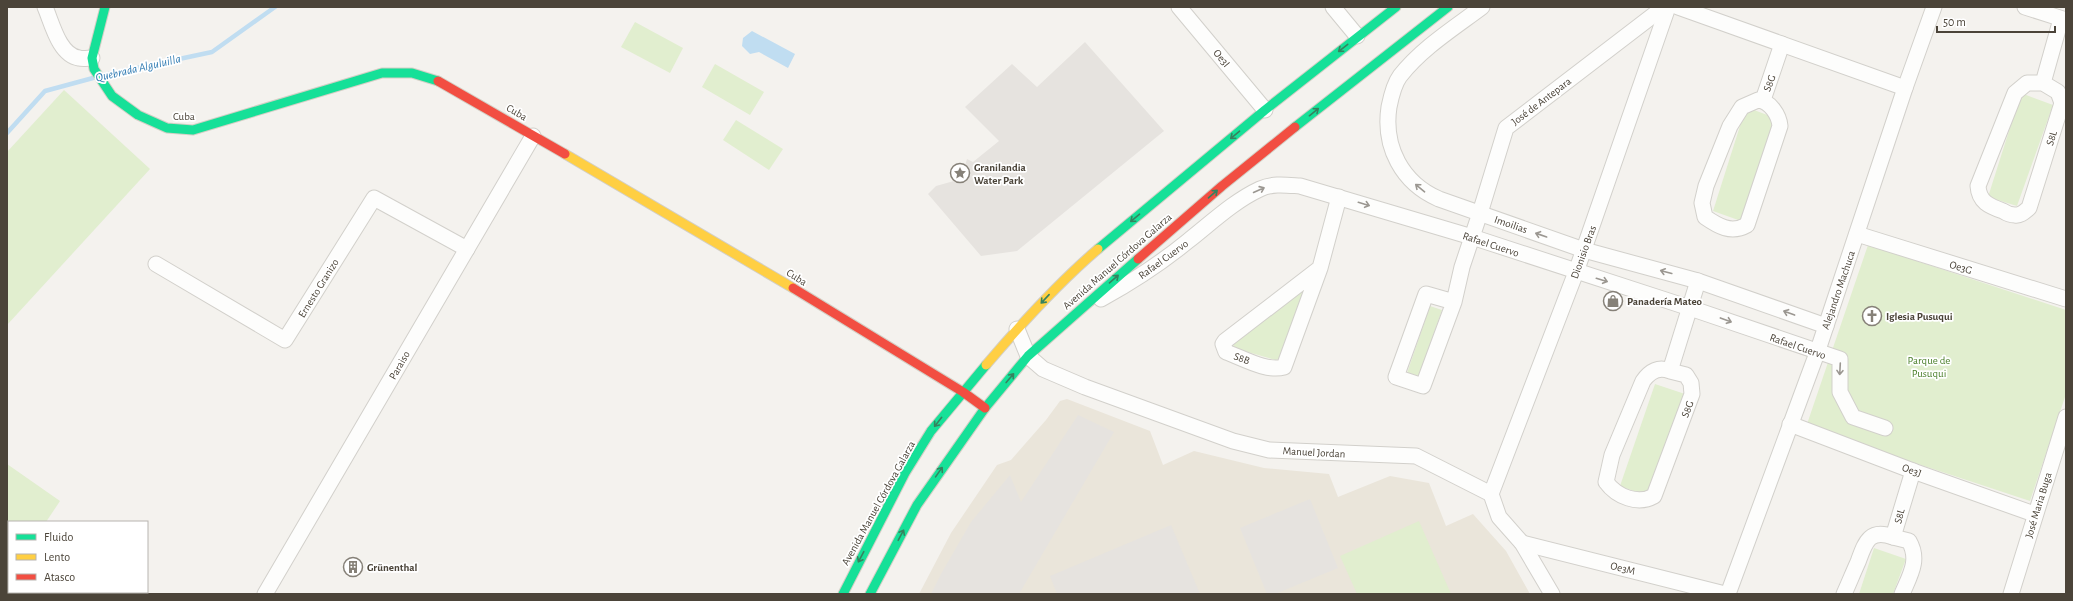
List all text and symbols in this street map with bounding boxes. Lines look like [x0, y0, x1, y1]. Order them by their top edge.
scale bar [1937, 8, 2055, 34]
text: 50 m [1943, 16, 1966, 28]
one-way arrow [1337, 43, 1348, 52]
street label: Oe3I [1211, 47, 1232, 69]
water label: Quebrada Alguluilla [94, 52, 182, 85]
street label: S8G [1761, 73, 1778, 93]
street label: José de Antepara [1509, 75, 1573, 127]
street label: Cuba [505, 102, 529, 123]
one-way arrow [1308, 108, 1319, 117]
street label: Cuba [173, 111, 195, 122]
street label: S8L [2044, 129, 2059, 147]
one-way arrow [1229, 130, 1240, 139]
place icon: Granilandia Water Park [949, 162, 971, 184]
place label: Granilandia Water Park [974, 162, 1027, 186]
one-way arrow [1415, 184, 1426, 193]
one-way arrow [1252, 186, 1264, 193]
one-way arrow [1207, 190, 1218, 199]
one-way arrow [1357, 201, 1370, 208]
street label: Avenida Manuel Córdova Galarza [1061, 211, 1174, 312]
one-way arrow [1130, 214, 1140, 223]
street label: Imoilias [1493, 214, 1529, 235]
street label: Dionisio Bras [1569, 224, 1598, 280]
street label: Rafael Cuervo [1461, 230, 1520, 259]
one-way arrow [1536, 230, 1548, 238]
street label: Rafael Cuervo [1136, 238, 1190, 281]
street label: Alejandro Machuca [1820, 249, 1857, 331]
street label: Ernesto Granizo [296, 257, 341, 320]
street label: Oe3G [1948, 259, 1974, 276]
street label: Cuba [785, 267, 809, 288]
one-way arrow [1659, 268, 1672, 275]
one-way arrow [1109, 275, 1120, 284]
one-way arrow [1596, 277, 1609, 284]
shop icon: Panadería Mateo [1602, 290, 1624, 312]
one-way arrow [1041, 294, 1050, 304]
place label: Panadería Mateo [1627, 296, 1703, 307]
church icon: Iglesia Pusuqui [1861, 305, 1883, 327]
one-way arrow [1783, 309, 1796, 316]
place label: Iglesia Pusuqui [1886, 311, 1953, 322]
one-way arrow [1719, 317, 1731, 325]
street label: Rafael Cuervo [1768, 332, 1827, 361]
street label: Paraiso [387, 349, 412, 381]
street label: S8B [1232, 351, 1251, 366]
park label: Parque de Pusuqui [1908, 355, 1950, 379]
one-way arrow [1836, 362, 1843, 375]
one-way arrow [1005, 372, 1014, 383]
street label: S8G [1679, 399, 1696, 419]
one-way arrow [934, 417, 943, 428]
street label: Avenida Manuel Córdova Galarza [840, 439, 917, 567]
street label: Manuel Jordan [1282, 445, 1346, 460]
street label: Oe3J [1901, 462, 1923, 479]
one-way arrow [935, 467, 943, 478]
street label: José Maria Buga [2023, 471, 2054, 539]
street label: S8L [1892, 507, 1907, 525]
legend [8, 521, 148, 593]
one-way arrow [898, 529, 905, 541]
text: Fluido [44, 531, 73, 543]
text: Lento [44, 551, 70, 563]
one-way arrow [857, 551, 864, 563]
building icon: Grünenthal [342, 556, 364, 578]
street label: Oe3M [1609, 560, 1637, 577]
place label: Grünenthal [367, 562, 418, 573]
text: Atasco [44, 571, 75, 583]

